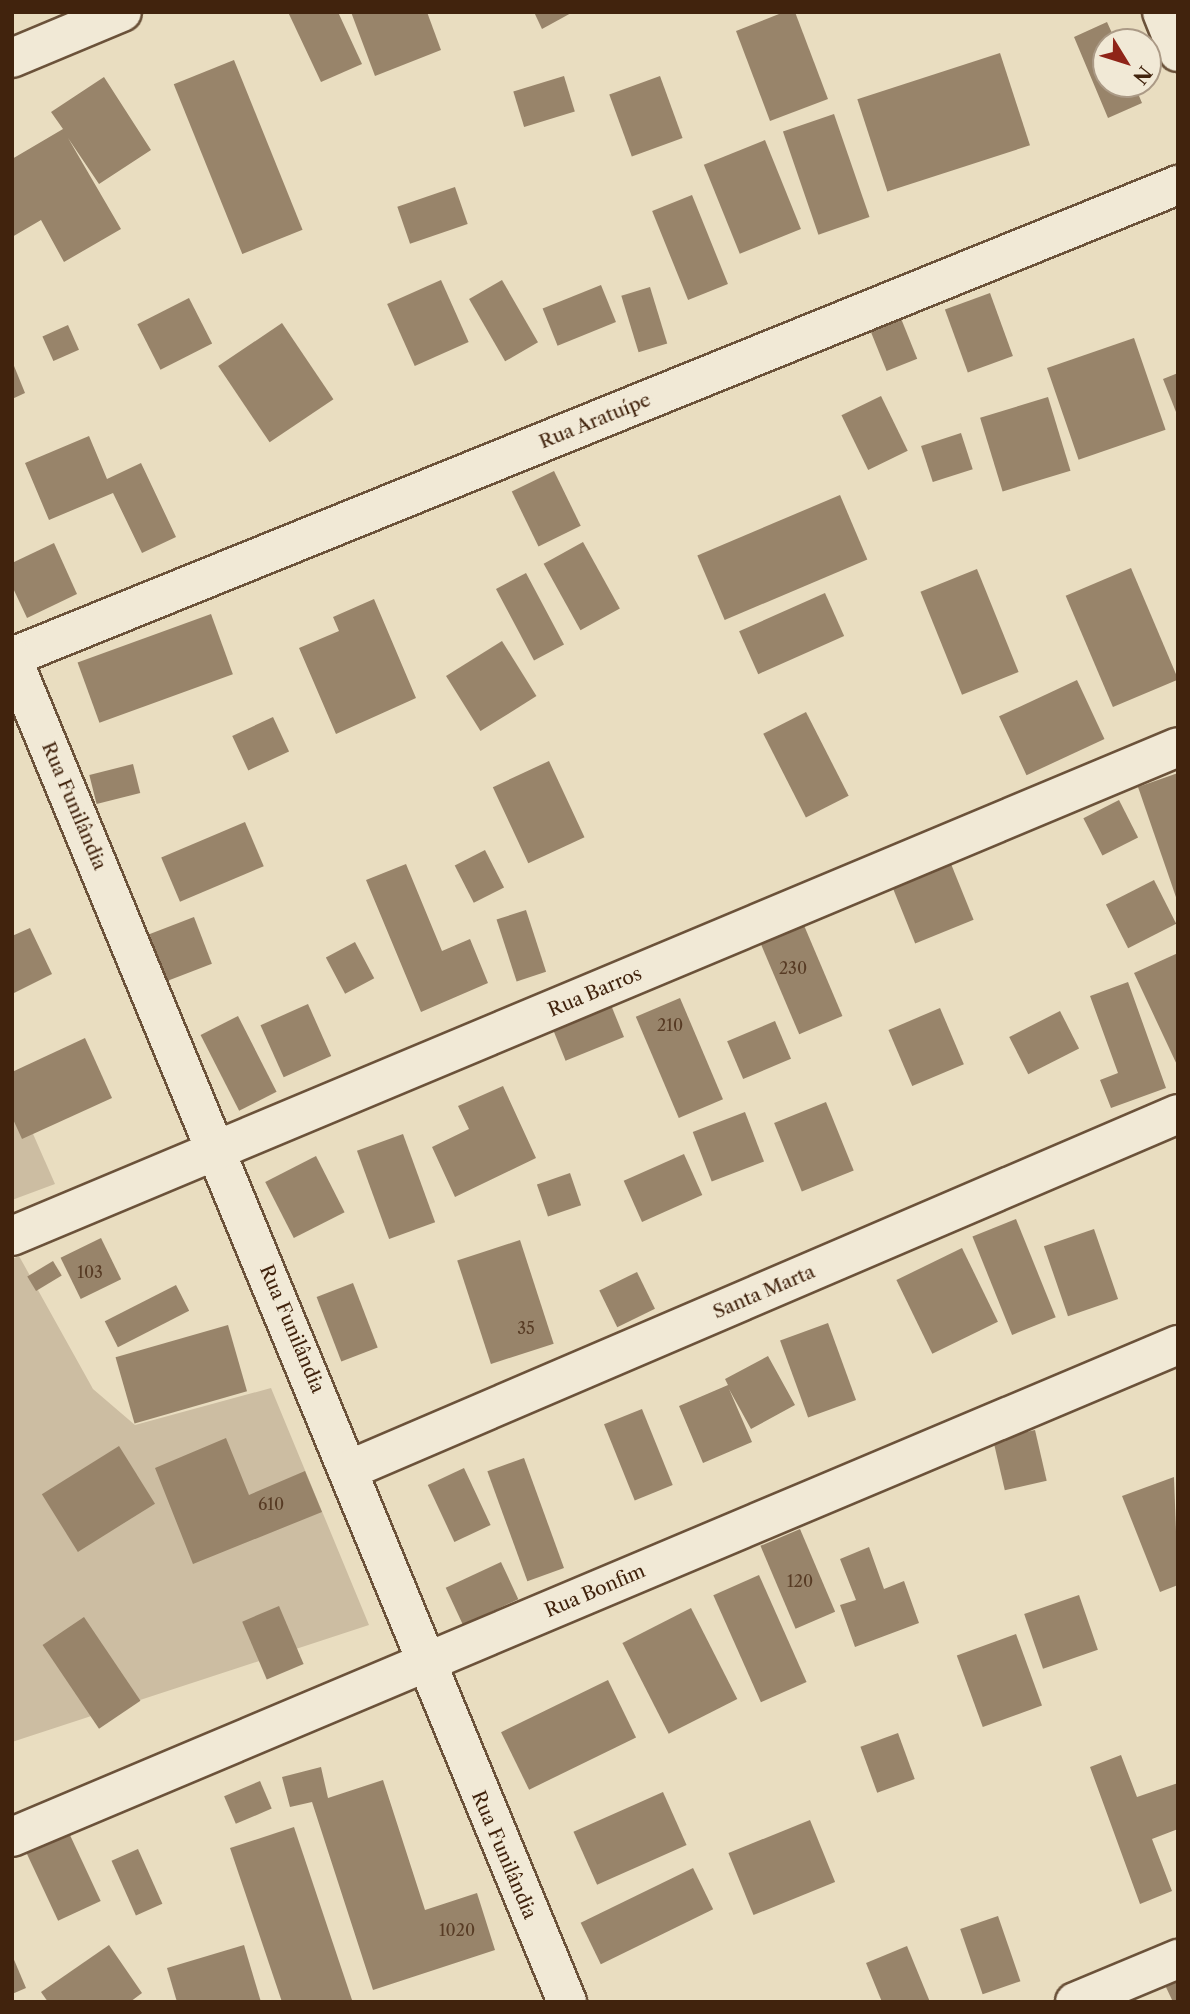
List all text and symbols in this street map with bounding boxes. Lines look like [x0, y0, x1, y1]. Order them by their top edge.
north arrow [1092, 28, 1162, 98]
text: N [1128, 61, 1157, 89]
street label: Rua Aratuípe [535, 388, 655, 454]
street label: Rua Funilândia [37, 738, 111, 874]
house number: 230 [779, 958, 807, 978]
street label: Rua Barros [545, 962, 645, 1022]
house number: 210 [657, 1015, 683, 1035]
street label: Santa Marta [709, 1260, 819, 1324]
street label: Rua Funilândia [255, 1261, 329, 1397]
house number: 103 [77, 1262, 103, 1282]
house number: 35 [517, 1318, 535, 1338]
house number: 610 [258, 1494, 284, 1514]
street label: Rua Bonfim [541, 1560, 649, 1622]
house number: 120 [787, 1571, 813, 1591]
street label: Rua Funilândia [467, 1787, 541, 1923]
house number: 1020 [439, 1920, 475, 1940]

